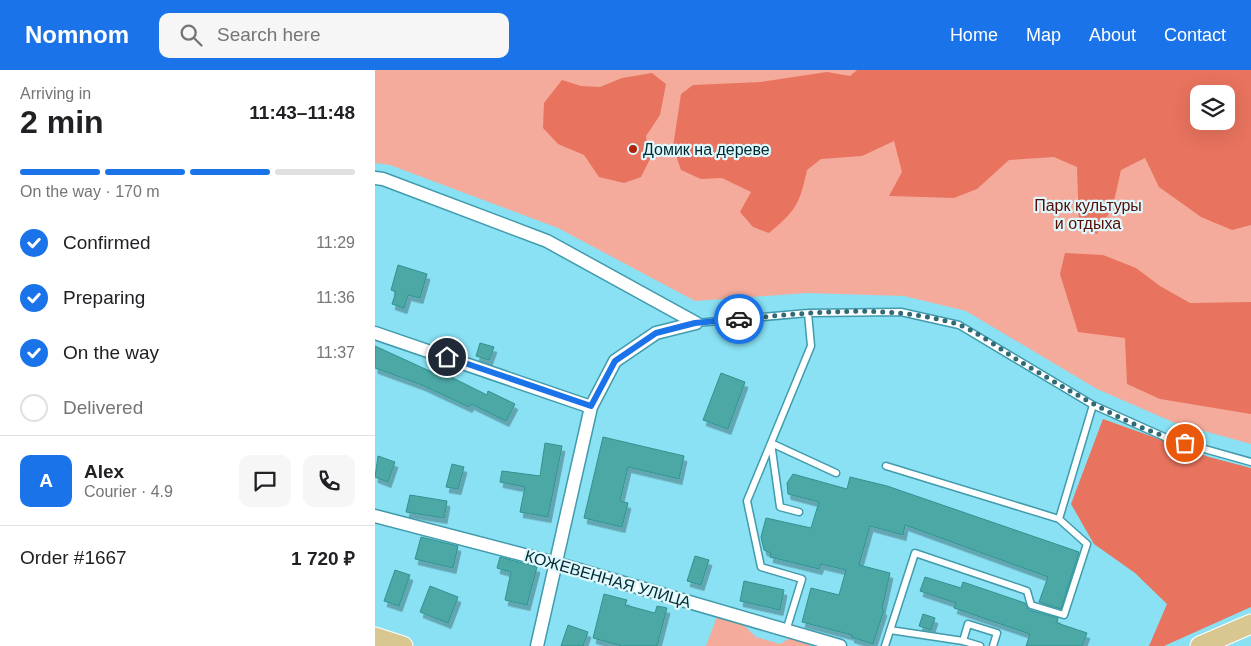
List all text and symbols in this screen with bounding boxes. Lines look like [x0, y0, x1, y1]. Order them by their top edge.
search box [159, 13, 509, 58]
text: Nomnom [25, 21, 129, 48]
icon: search [177, 21, 205, 49]
text: Search here [217, 24, 321, 45]
text: Home [950, 25, 998, 45]
text: Map [1026, 25, 1061, 45]
text: About [1089, 25, 1136, 45]
text: Contact [1164, 25, 1226, 45]
text: Arriving in [20, 85, 91, 102]
map controls [1190, 85, 1235, 130]
button: layers [1190, 85, 1235, 130]
text: 11:43–11:48 [249, 102, 355, 123]
text: 2 min [20, 104, 104, 140]
place label: Домик на дереве [643, 141, 770, 158]
marker: Домик на дереве [627, 143, 639, 155]
text: On the way · 170 m [20, 183, 160, 200]
park label: Парк культуры и отдыха [1034, 197, 1142, 232]
icon: check [20, 229, 48, 257]
text: Confirmed [63, 232, 151, 253]
text: 11:29 [316, 234, 355, 251]
icon: check [20, 284, 48, 312]
text: Preparing [63, 287, 145, 308]
text: 11:36 [316, 289, 355, 306]
courier [714, 294, 764, 344]
icon: car [725, 305, 753, 333]
pin [426, 336, 468, 378]
icon: check [20, 339, 48, 367]
text: On the way [63, 342, 159, 363]
icon: home [433, 343, 461, 371]
text: 11:37 [316, 344, 355, 361]
text: Delivered [63, 397, 143, 418]
pin [1164, 422, 1206, 464]
icon: bag [1171, 429, 1199, 457]
button: chat [239, 455, 291, 507]
button: phone [303, 455, 355, 507]
text: Alex [84, 461, 124, 482]
text: A [39, 470, 53, 491]
text: Courier · 4.9 [84, 483, 173, 500]
text: Order #1667 [20, 547, 127, 568]
street label: КОЖЕВЕННАЯ УЛИЦА [523, 547, 693, 611]
text: 1 720 ₽ [291, 548, 355, 569]

